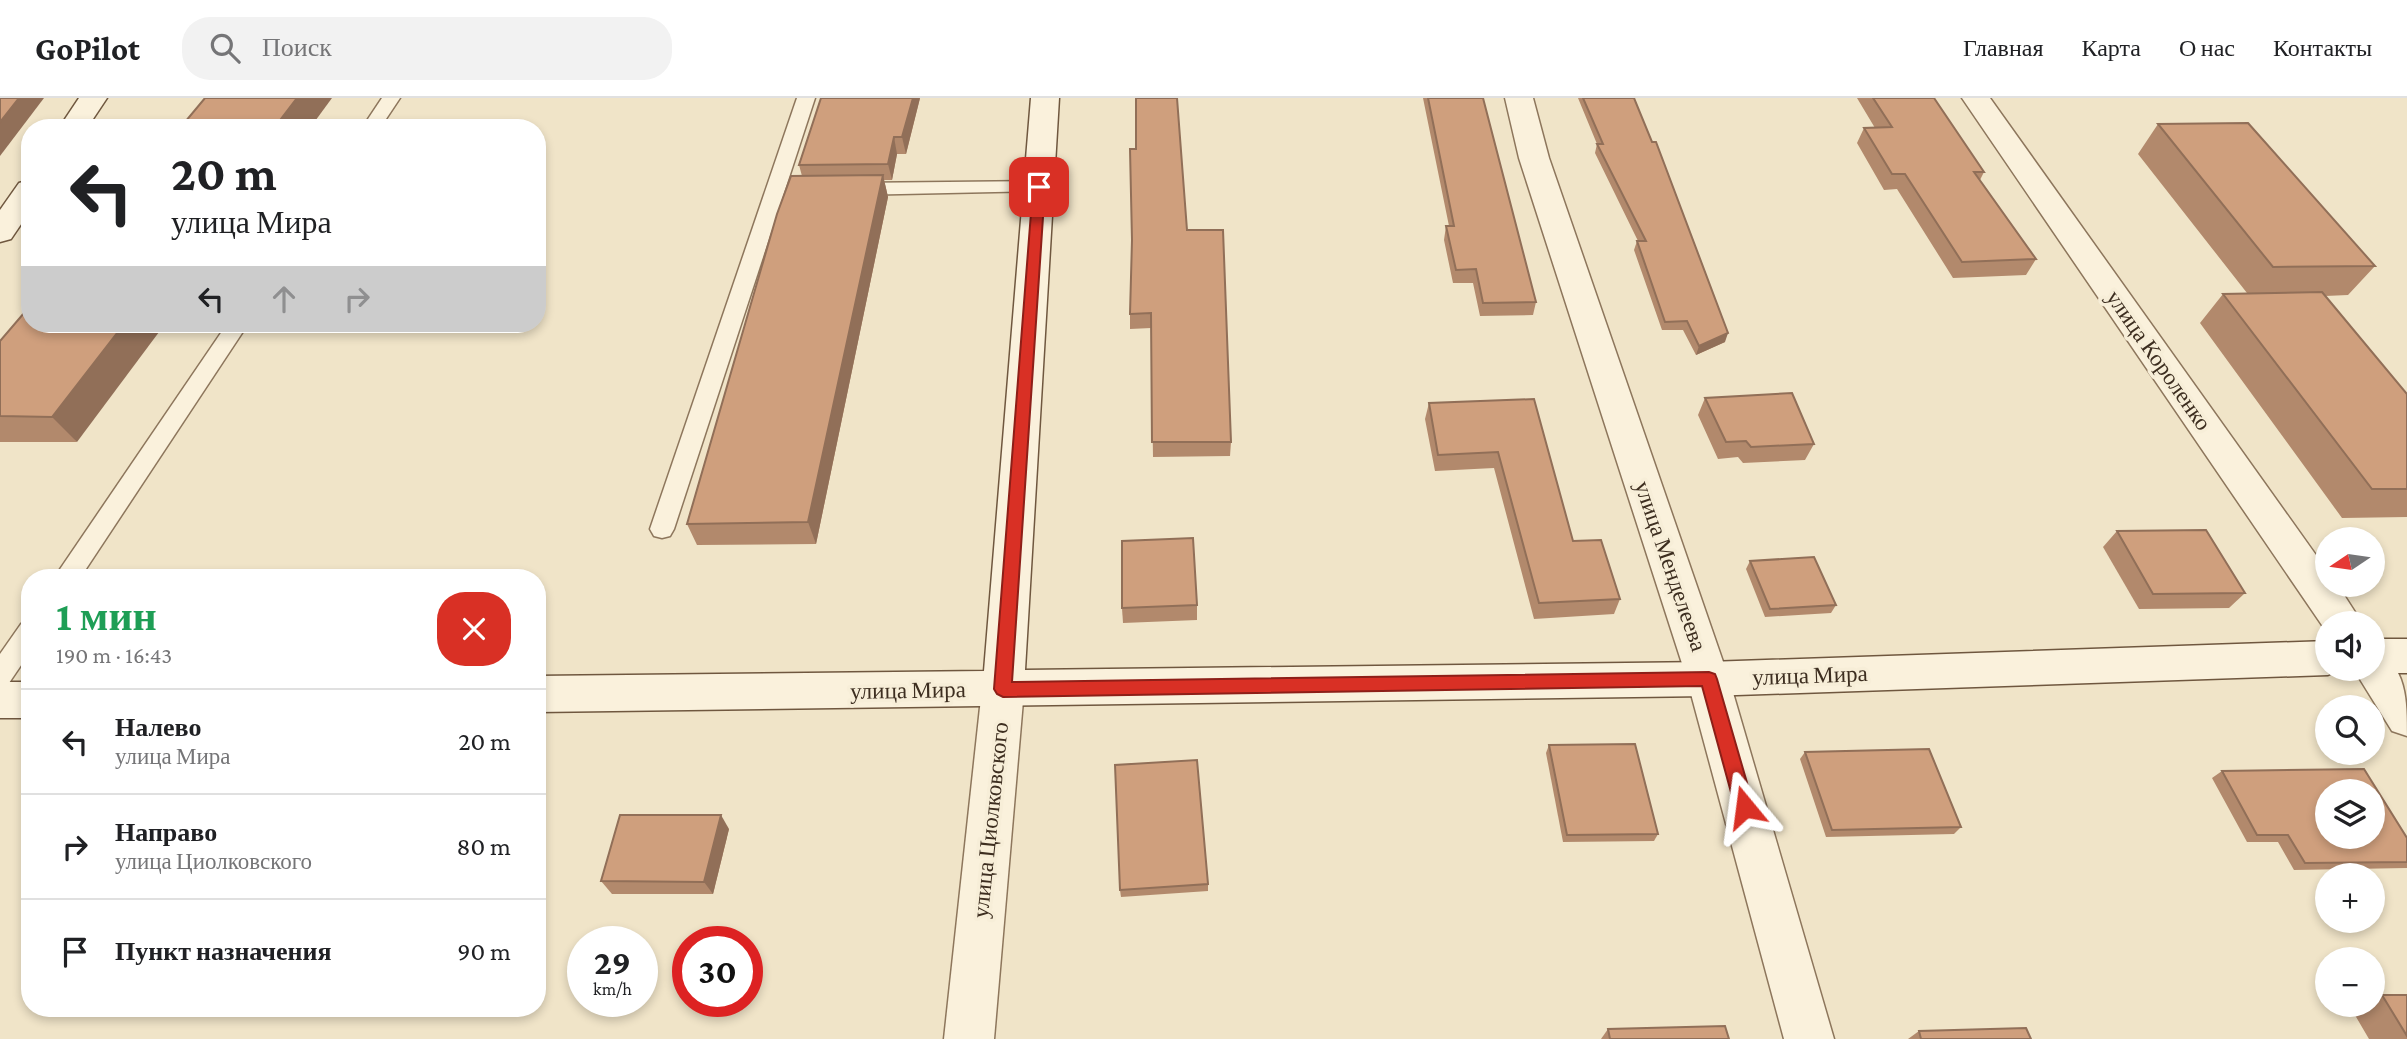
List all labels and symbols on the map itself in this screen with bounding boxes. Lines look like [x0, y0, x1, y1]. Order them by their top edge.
pin [1009, 157, 1069, 217]
street label: улица Короленко [2101, 285, 2217, 435]
street label: улица Менделеева [1630, 477, 1712, 655]
north arrow [2315, 527, 2385, 597]
street label: улица Мира [1752, 660, 1868, 690]
street label: улица Мира [850, 676, 966, 704]
street label: улица Циолковского [967, 721, 1013, 919]
position arrow [1708, 770, 1782, 844]
speed limit sign: 30 [672, 926, 763, 1017]

